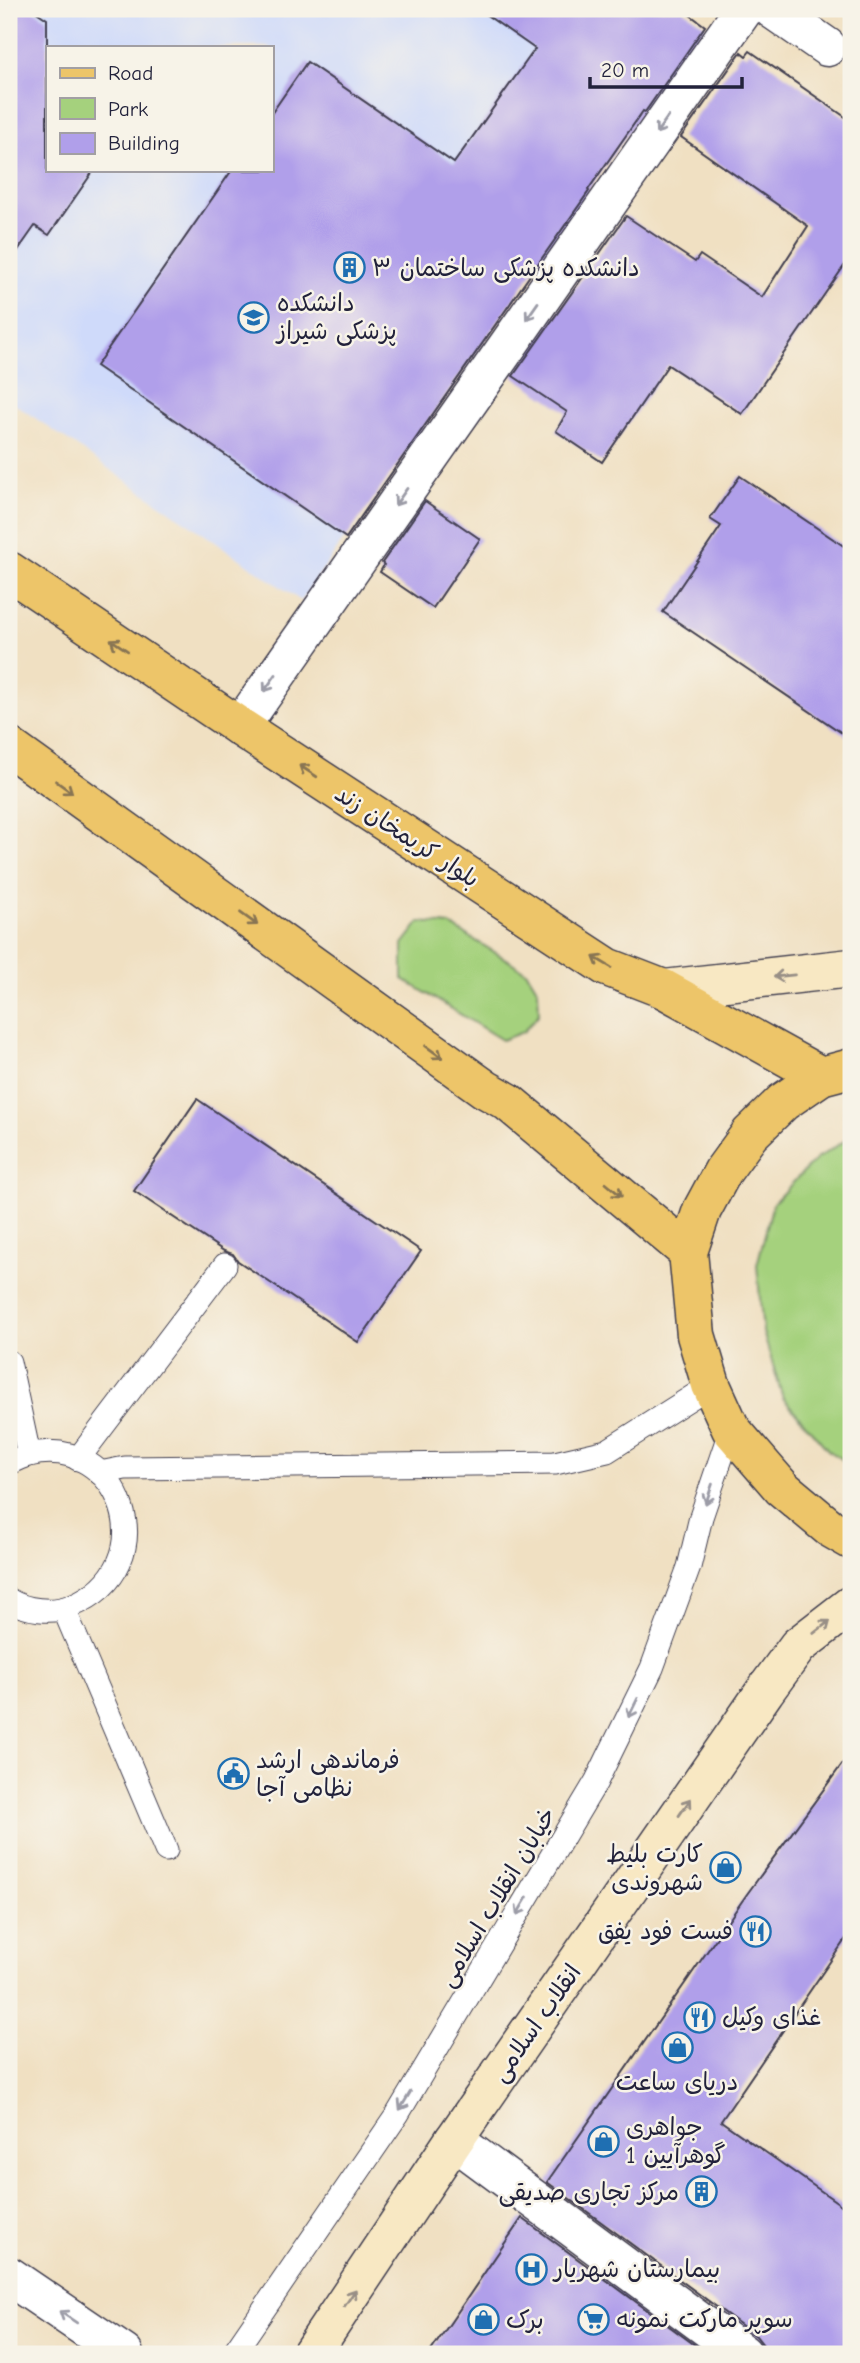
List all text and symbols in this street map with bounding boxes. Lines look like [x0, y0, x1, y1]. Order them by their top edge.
legend [46, 46, 273, 172]
scale bar [590, 46, 743, 90]
text: 20 m [601, 58, 649, 82]
text: Road [108, 61, 153, 85]
text: Park [108, 97, 148, 121]
one-way arrow [655, 115, 669, 134]
text: Building [108, 131, 180, 155]
building icon: دانشکده پزشکی ساختمان ۳ [332, 251, 366, 285]
place label: دانشکده پزشکی ساختمان ۳ [372, 254, 640, 283]
place label: دانشکده پزشکی شیراز [275, 289, 397, 346]
school or university icon: دانشکده پزشکی شیراز [237, 300, 271, 334]
one-way arrow [524, 301, 539, 320]
one-way arrow [394, 487, 408, 506]
one-way arrow [110, 638, 129, 652]
one-way arrow [263, 673, 277, 692]
one-way arrow [299, 764, 319, 778]
one-way arrow [54, 779, 73, 794]
street label: بلوار کریمخان زند [329, 779, 484, 894]
one-way arrow [239, 912, 258, 926]
one-way arrow [592, 955, 612, 969]
one-way arrow [773, 970, 795, 983]
one-way arrow [424, 1045, 443, 1059]
one-way arrow [604, 1183, 622, 1198]
one-way arrow [702, 1483, 715, 1505]
one-way arrow [813, 1619, 831, 1635]
one-way arrow [625, 1697, 639, 1718]
place label: فرماندهی ارشد نظامی آجا [256, 1746, 400, 1803]
public building icon: فرماندهی ارشد نظامی آجا [216, 1757, 250, 1791]
one-way arrow [678, 1798, 692, 1817]
street label: خیابان انقلاب اسلامی [432, 1802, 563, 1992]
place label: کارت بلیط شهروندی [606, 1840, 703, 1896]
shop icon: کارت بلیط شهروندی [709, 1851, 743, 1885]
one-way arrow [514, 1896, 528, 1916]
restaurant icon: فست فود یفق [739, 1914, 773, 1948]
place label: فست فود یفق [598, 1917, 733, 1946]
street label: انقلاب اسلامی [485, 1959, 588, 2088]
restaurant icon: غذای وکیل [682, 2000, 716, 2034]
place label: غذای وکیل [722, 2003, 822, 2031]
shop icon: دریای ساعت [660, 2031, 694, 2065]
place label: دریای ساعت [616, 2068, 738, 2096]
one-way arrow [398, 2091, 412, 2111]
place label: جواهری گوهرآیین 1 [626, 2113, 726, 2170]
shop icon: جواهری گوهرآیین 1 [586, 2124, 620, 2158]
building icon: مرکز تجاری صدیقی [685, 2175, 719, 2209]
place label: مرکز تجاری صدیقی [499, 2178, 679, 2207]
hospital icon: بیمارستان شهریار [514, 2252, 548, 2286]
place label: بیمارستان شهریار [552, 2255, 720, 2283]
one-way arrow [343, 2289, 357, 2309]
supermarket icon: سوپر مارکت نمونه [576, 2302, 610, 2336]
shop icon: برک [466, 2303, 500, 2337]
place label: سوپر مارکت نمونه [616, 2305, 793, 2334]
place label: برک [506, 2306, 544, 2334]
one-way arrow [58, 2309, 78, 2323]

